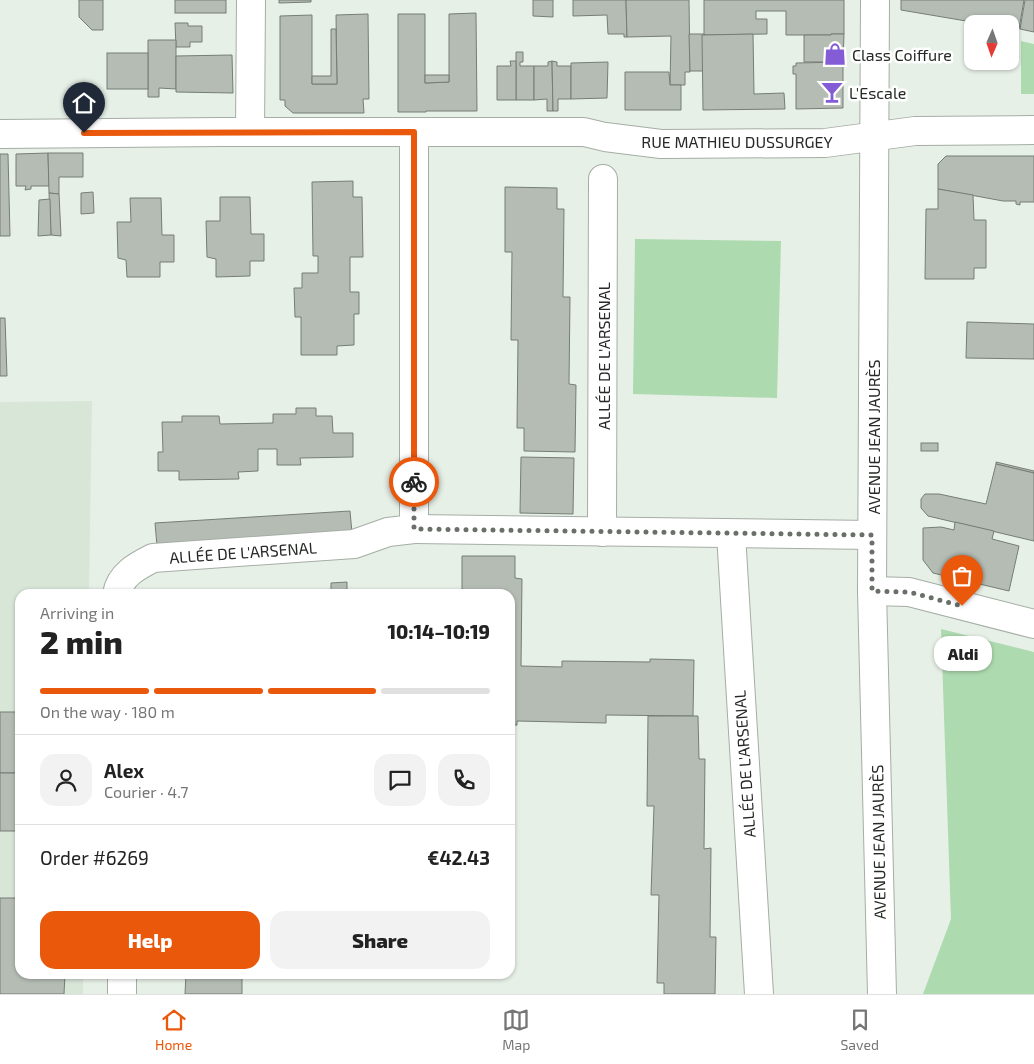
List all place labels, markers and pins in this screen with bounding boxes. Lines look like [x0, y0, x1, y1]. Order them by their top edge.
shop icon: Class Coiffure [822, 41, 848, 67]
place label: Class Coiffure [852, 45, 952, 64]
bar icon: L'Escale [819, 79, 845, 105]
pin [63, 82, 105, 133]
place label: L'Escale [849, 83, 906, 102]
pin [941, 555, 983, 606]
callout: Aldi [933, 636, 991, 671]

